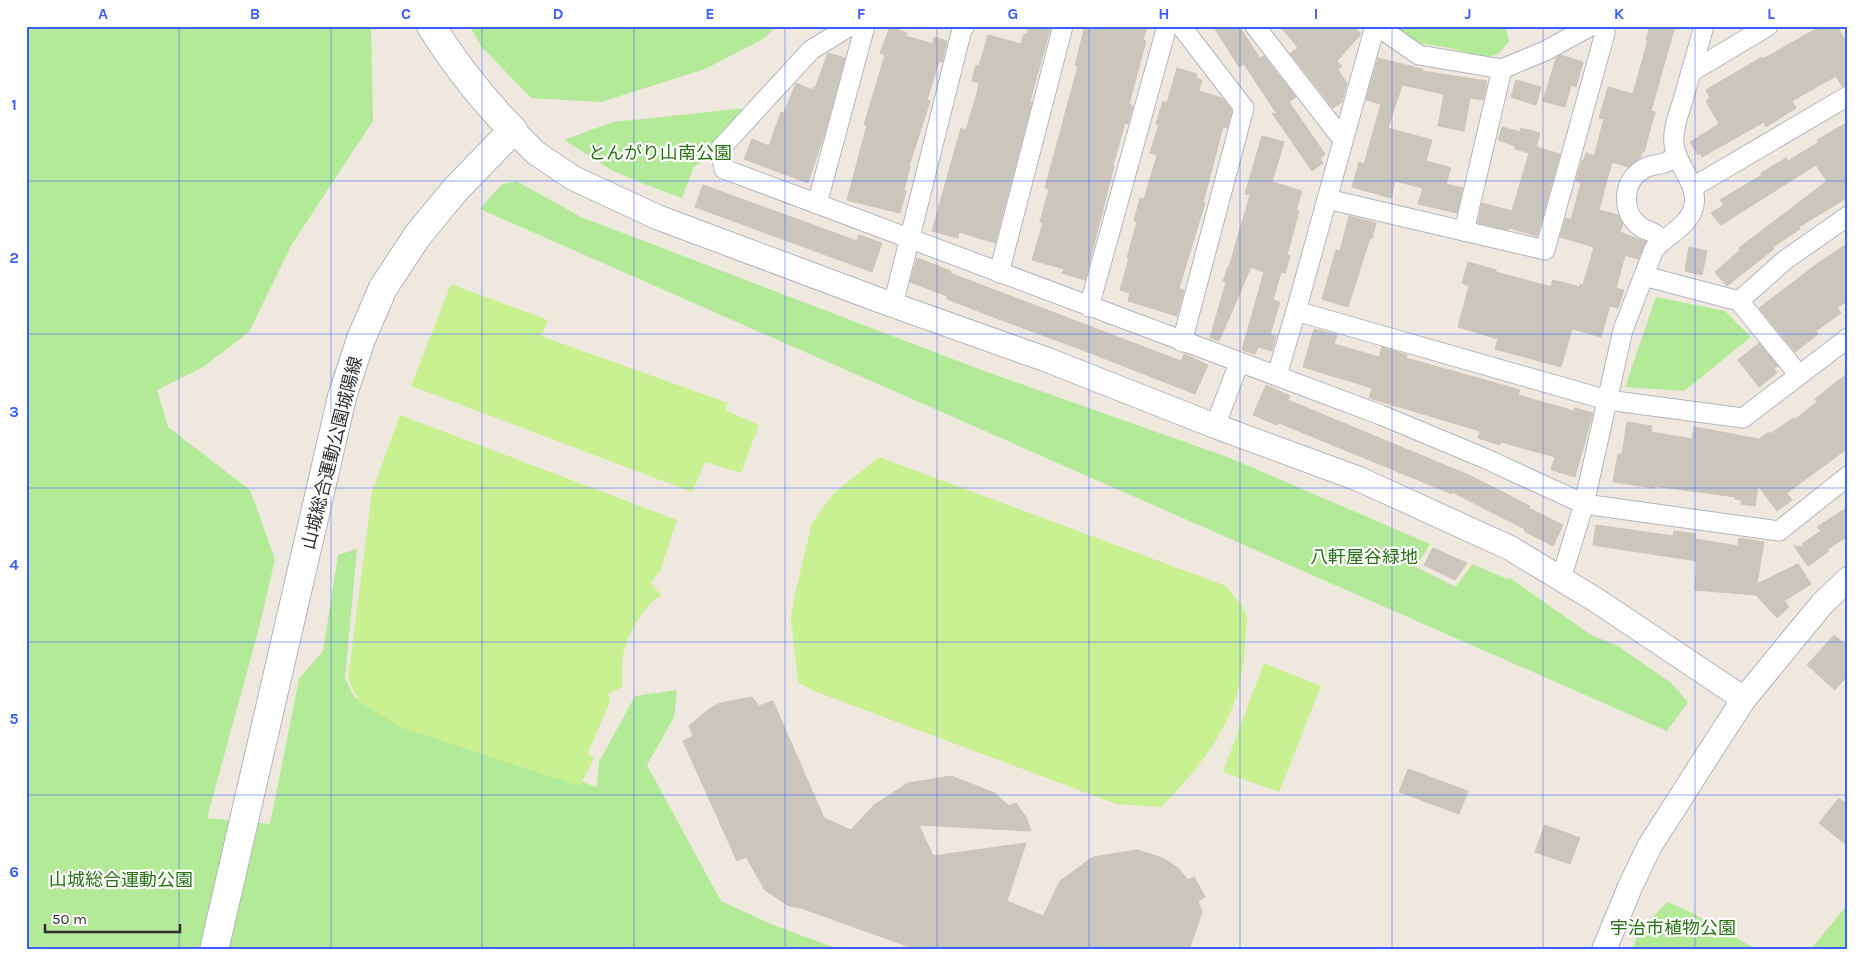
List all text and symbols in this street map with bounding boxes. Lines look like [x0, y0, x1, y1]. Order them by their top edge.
text: A [98, 4, 108, 23]
text: B [250, 4, 260, 23]
text: C [401, 4, 411, 23]
text: D [553, 4, 564, 23]
text: E [705, 4, 715, 23]
text: F [857, 4, 866, 23]
text: G [1008, 4, 1018, 23]
text: H [1158, 4, 1170, 23]
text: I [1314, 4, 1318, 23]
text: J [1464, 4, 1472, 23]
text: K [1614, 4, 1625, 23]
text: L [1767, 4, 1775, 23]
text: 1 [11, 95, 17, 114]
park label: とんがり山南公園 [588, 142, 732, 164]
text: 2 [9, 248, 19, 267]
street label: 山城総合運動公園城陽線 [297, 354, 367, 552]
text: 3 [9, 402, 19, 421]
park label: 八軒屋谷緑地 [1310, 546, 1418, 568]
text: 4 [9, 555, 19, 574]
text: 5 [9, 709, 19, 728]
text: 6 [9, 862, 19, 881]
park label: 山城総合運動公園 [49, 869, 193, 891]
scale bar [45, 901, 180, 933]
text: 50 m [52, 910, 87, 928]
park label: 宇治市植物公園 [1610, 917, 1736, 939]

